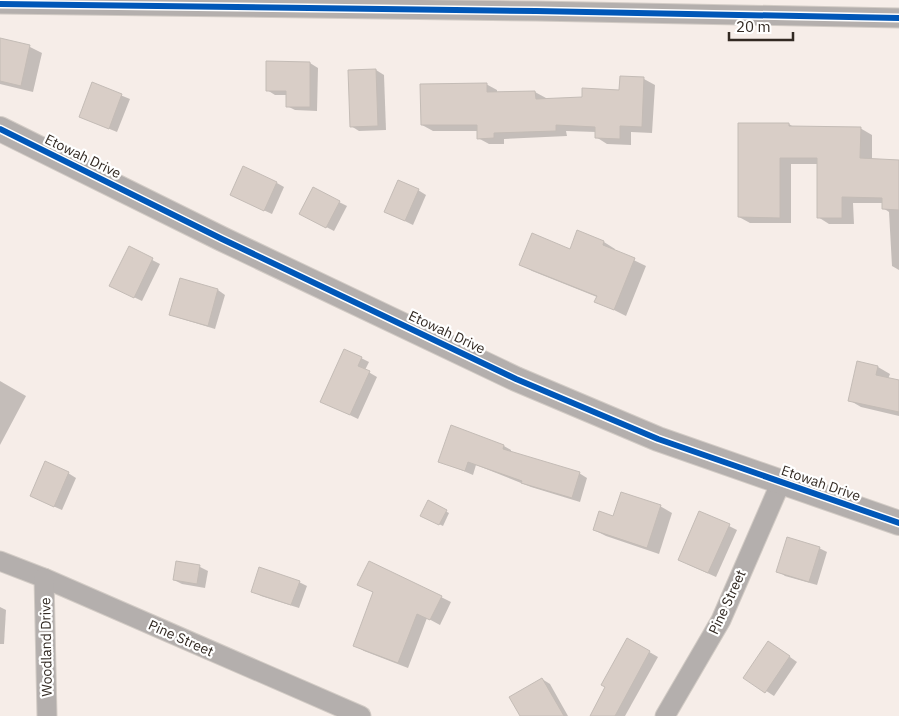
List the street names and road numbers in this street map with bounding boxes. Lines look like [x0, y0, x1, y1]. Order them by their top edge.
street label: Etowah Drive [42, 130, 124, 182]
street label: Etowah Drive [406, 306, 489, 358]
street label: Etowah Drive [779, 461, 863, 505]
street label: Pine Street [704, 567, 750, 637]
street label: Woodland Drive [36, 597, 56, 697]
street label: Pine Street [146, 616, 216, 660]

